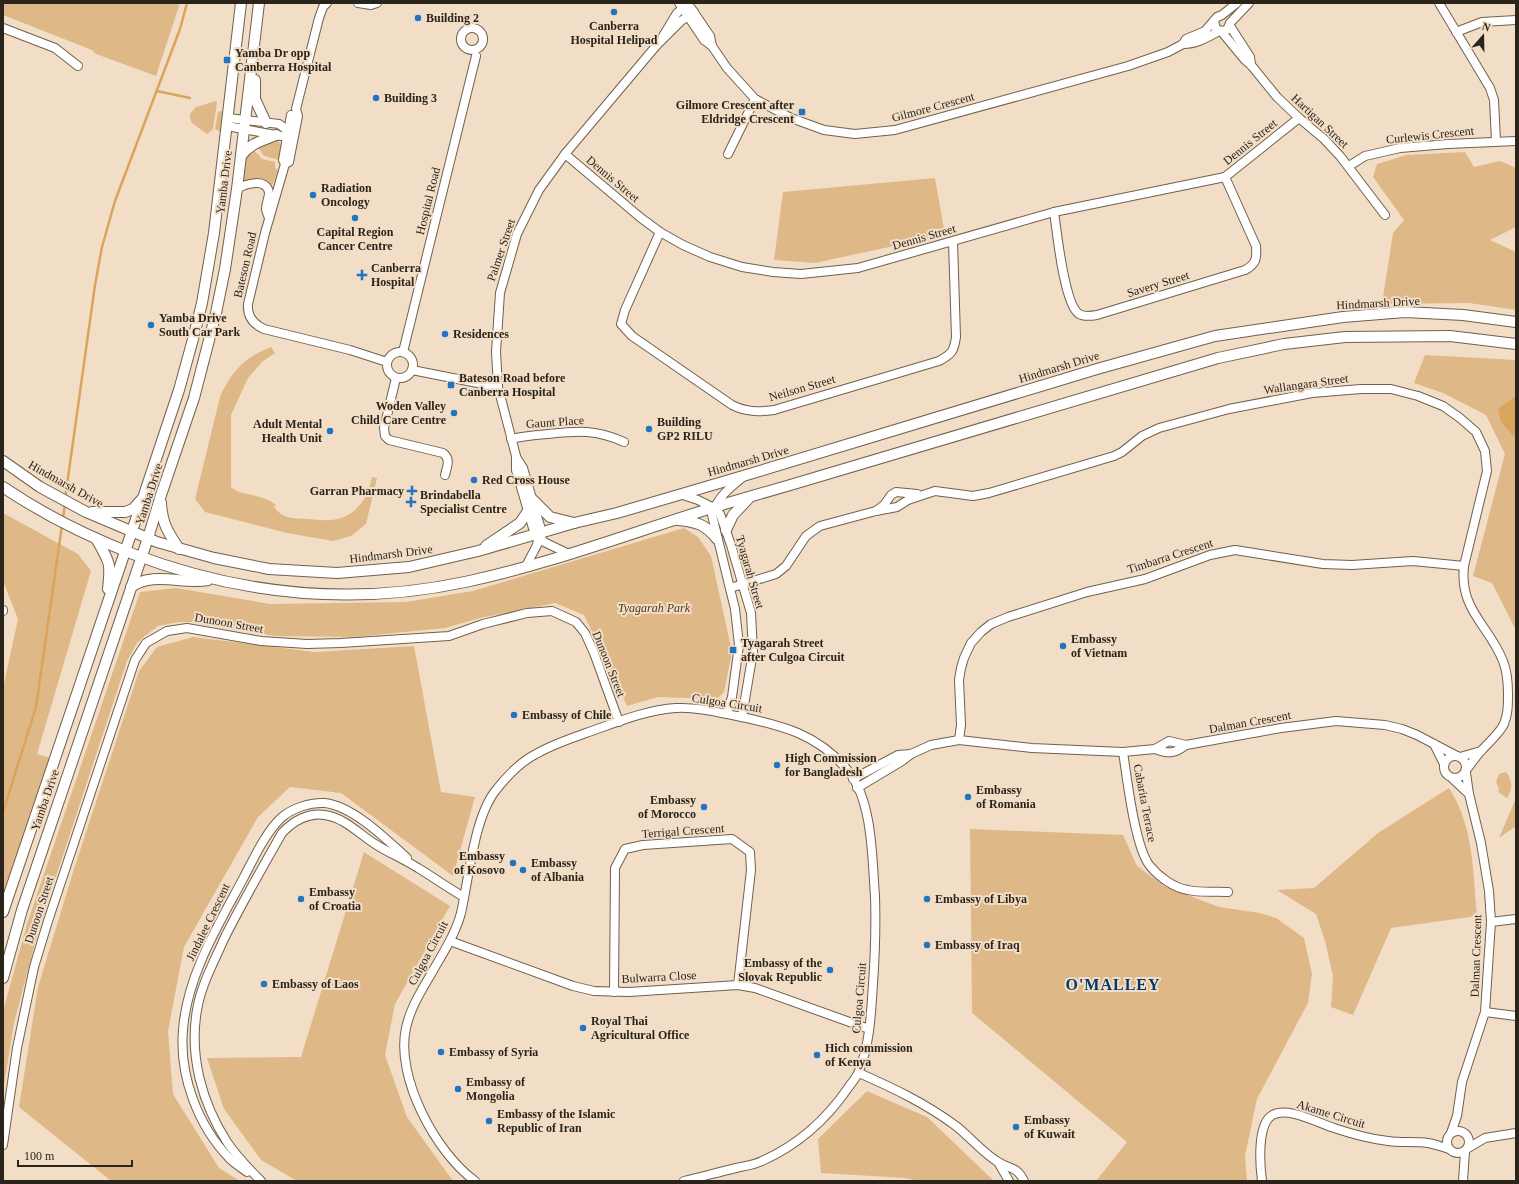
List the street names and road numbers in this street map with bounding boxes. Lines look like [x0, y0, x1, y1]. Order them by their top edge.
street label: Gilmore Crescent [890, 89, 976, 125]
street label: Hartigan Street [1289, 91, 1352, 151]
street label: Dennis Street [1220, 116, 1280, 168]
street label: Curlewis Crescent [1385, 123, 1475, 147]
street label: Yamba Drive [213, 149, 235, 215]
street label: Dennis Street [584, 153, 643, 206]
street label: Hospital Road [413, 166, 443, 236]
street label: Palmer Street [484, 216, 518, 283]
street label: Dennis Street [891, 221, 958, 253]
street label: Bateson Road [231, 231, 259, 299]
street label: Savery Street [1125, 268, 1191, 300]
street label: Hindmarsh Drive [1336, 294, 1420, 312]
street label: Hindmarsh Drive [1017, 348, 1101, 386]
street label: Wallangara Street [1263, 371, 1350, 397]
street label: Neilson Street [767, 372, 837, 404]
street label: Gaunt Place [525, 413, 585, 431]
street label: Hindmarsh Drive [706, 443, 790, 479]
street label: Hindmarsh Drive [26, 458, 106, 510]
street label: Yamba Drive [132, 462, 166, 526]
street label: Tyagarah Street [733, 534, 767, 611]
street label: Timbarra Crescent [1125, 535, 1215, 576]
street label: Hindmarsh Drive [349, 542, 433, 566]
street label: Dunoon Street [193, 610, 265, 636]
street label: Dunoon Street [589, 629, 629, 700]
street label: Culgoa Circuit [691, 691, 764, 716]
street label: Dalman Crescent [1208, 708, 1293, 736]
street label: Cabarita Terrace [1131, 763, 1159, 843]
street label: Yamba Drive [28, 768, 62, 832]
street label: Terrigal Crescent [641, 821, 725, 841]
street label: Dunoon Street [22, 874, 57, 945]
street label: Jindalee Crescent [183, 880, 233, 963]
street label: Dalman Crescent [1468, 914, 1484, 998]
street label: Culgoa Circuit [405, 918, 451, 988]
street label: Culgoa Circuit [849, 961, 869, 1034]
street label: Bulwarra Close [621, 968, 697, 986]
street label: Akame Circuit [1295, 1097, 1368, 1131]

